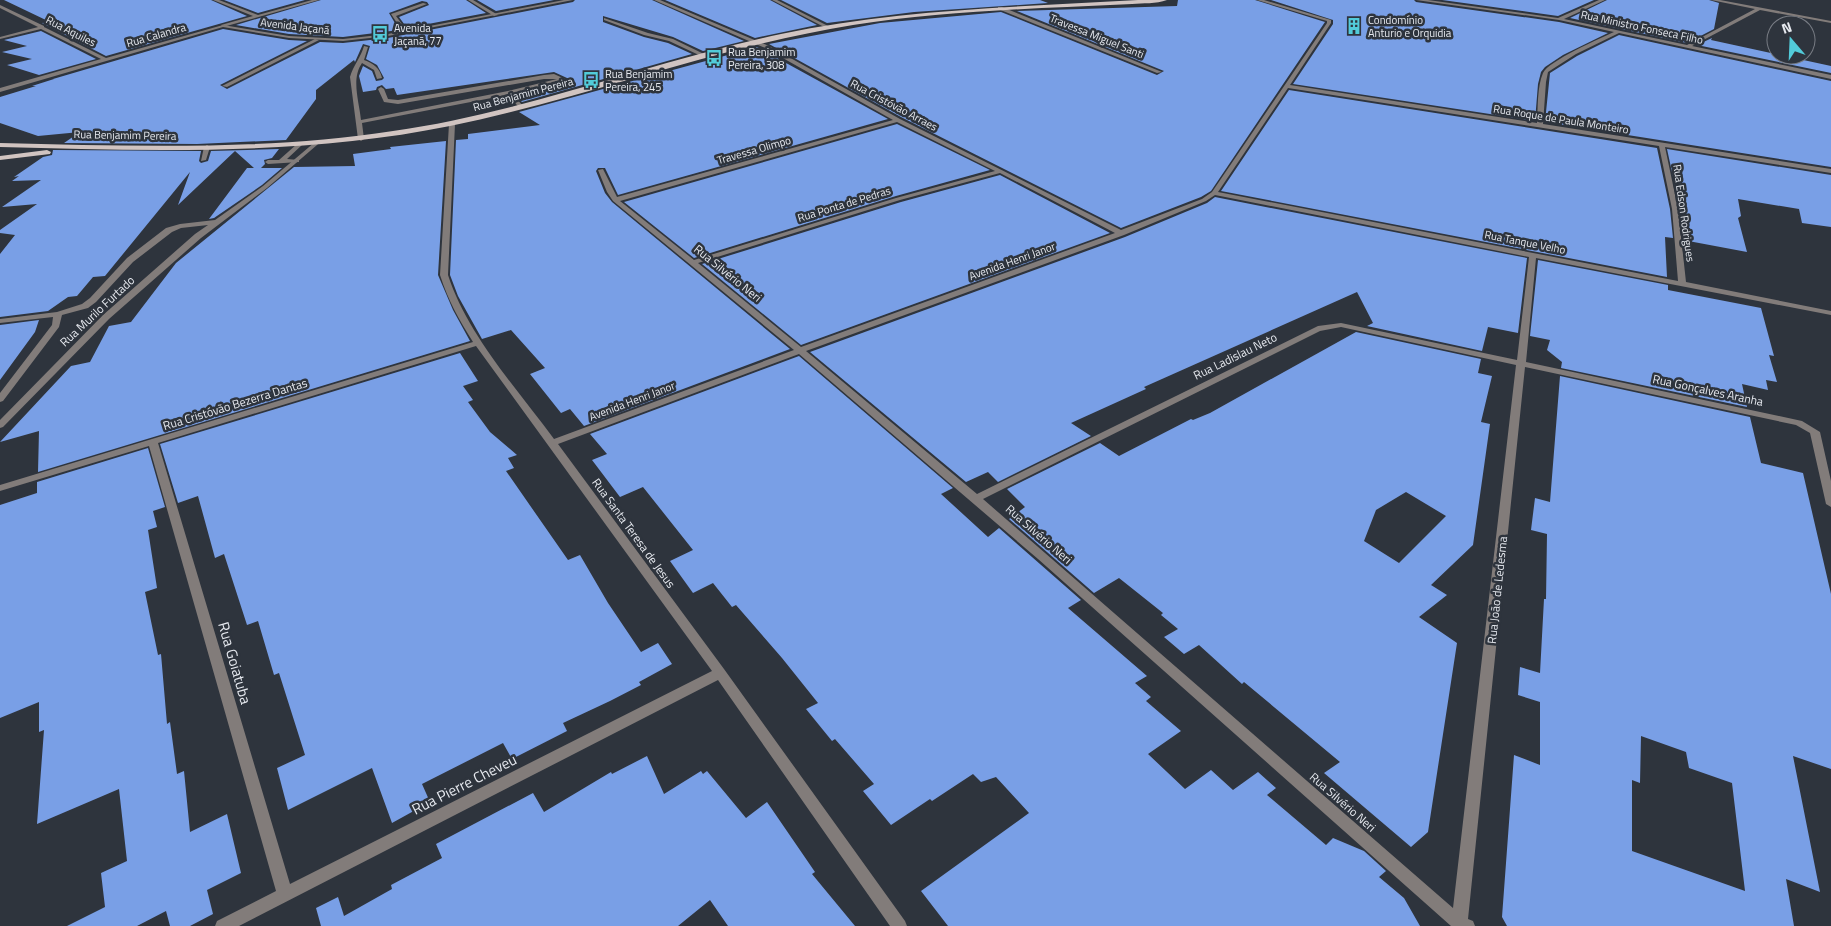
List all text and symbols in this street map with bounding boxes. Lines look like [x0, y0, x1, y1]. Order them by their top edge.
street label: Rua Ministro Fonseca Filho [1579, 6, 1705, 48]
street label: Travessa Miguel Santi [1048, 10, 1146, 62]
street label: Rua Aquiles [43, 12, 99, 50]
place label: Condomínio Anturio e Orquidia [1368, 12, 1452, 41]
street label: Avenida Jaçanã [259, 14, 331, 38]
north arrow [1766, 15, 1816, 65]
building icon: Condomínio Anturio e Orquidia [1344, 16, 1364, 36]
text: N [1779, 16, 1795, 39]
street label: Rua Calandra [124, 19, 188, 51]
place label: Avenida Jaçanã, 77 [394, 20, 442, 49]
bus stop icon: Avenida Jaçanã, 77 [370, 24, 390, 44]
place label: Rua Benjamim Pereira, 308 [728, 44, 795, 73]
bus stop icon: Rua Benjamim Pereira, 308 [704, 48, 724, 68]
place label: Rua Benjamim Pereira, 245 [605, 66, 672, 95]
bus stop icon: Rua Benjamim Pereira, 245 [581, 70, 601, 90]
street label: Rua Benjamim Pereira [471, 73, 575, 115]
street label: Rua Cristóvão Arraes [848, 75, 940, 135]
street label: Rua Roque de Paula Monteiro [1492, 100, 1630, 138]
street label: Rua Benjamim Pereira [73, 126, 177, 144]
street label: Travessa Olimpo [715, 132, 793, 168]
street label: Rua Edson Rodrigues [1669, 163, 1699, 263]
street label: Rua Ponta de Pedras [795, 182, 893, 226]
street label: Rua Tanque Velho [1483, 226, 1567, 258]
street label: Avenida Henri Janor [967, 238, 1058, 284]
street label: Rua Silvério Neri [690, 240, 766, 306]
street label: Rua Murilo Furtado [55, 271, 139, 351]
street label: Rua Ladislau Neto [1190, 327, 1280, 385]
street label: Rua Gonçalves Aranha [1651, 369, 1765, 411]
street label: Rua Cristóvão Bezerra Dantas [160, 373, 310, 435]
street label: Avenida Henri Janor [587, 377, 677, 425]
street label: Rua Santa Teresa de Jesus [588, 474, 681, 592]
street label: Rua Silvério Neri [1002, 500, 1076, 568]
street label: Rua João de Ledesma [1482, 535, 1512, 645]
street label: Rua Goiatuba [212, 619, 258, 707]
street label: Rua Pierre Cheveu [407, 748, 521, 820]
street label: Rua Silvério Neri [1306, 768, 1380, 836]

